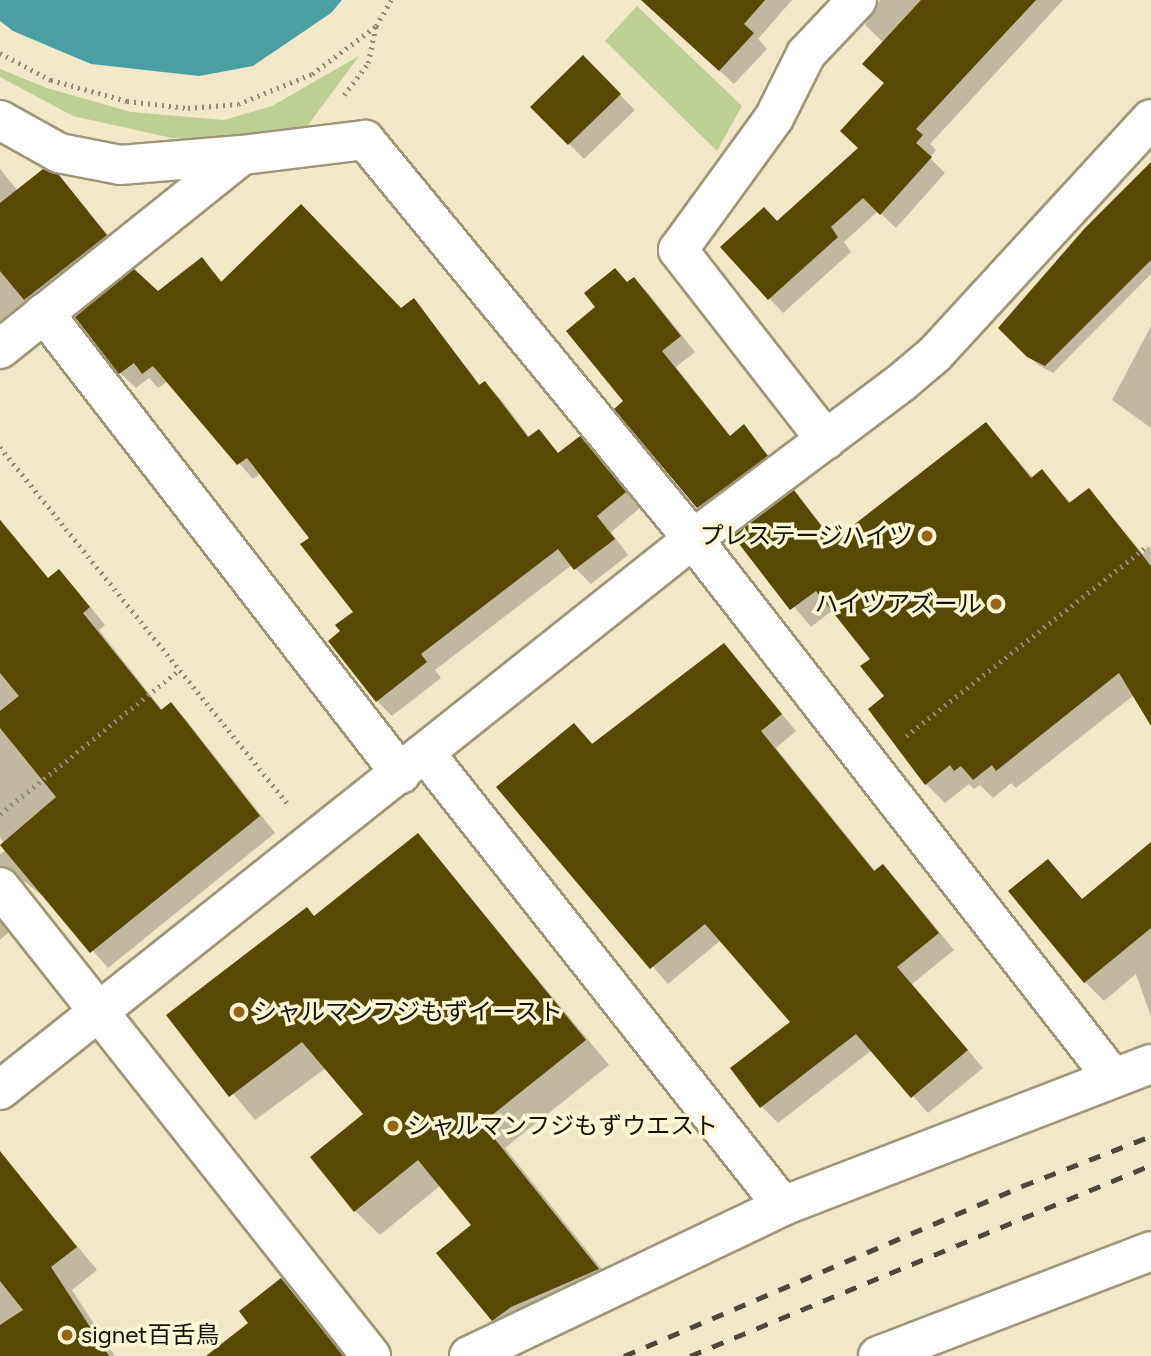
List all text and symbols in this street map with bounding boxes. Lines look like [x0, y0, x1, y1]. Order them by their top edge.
place label: プレステージハイツ [697, 522, 913, 550]
marker: プレステージハイツ [919, 528, 935, 544]
place label: ハイツアズール [814, 590, 982, 618]
marker: ハイツアズール [988, 596, 1004, 612]
place label: シャルマンフジもずイースト [253, 998, 565, 1026]
marker: シャルマンフジもずイースト [231, 1004, 247, 1020]
place label: シャルマンフジもずウエスト [407, 1112, 719, 1140]
marker: シャルマンフジもずウエスト [385, 1118, 401, 1134]
place label: signet百舌鳥 [81, 1321, 219, 1349]
marker: signet百舌鳥 [59, 1327, 75, 1343]

